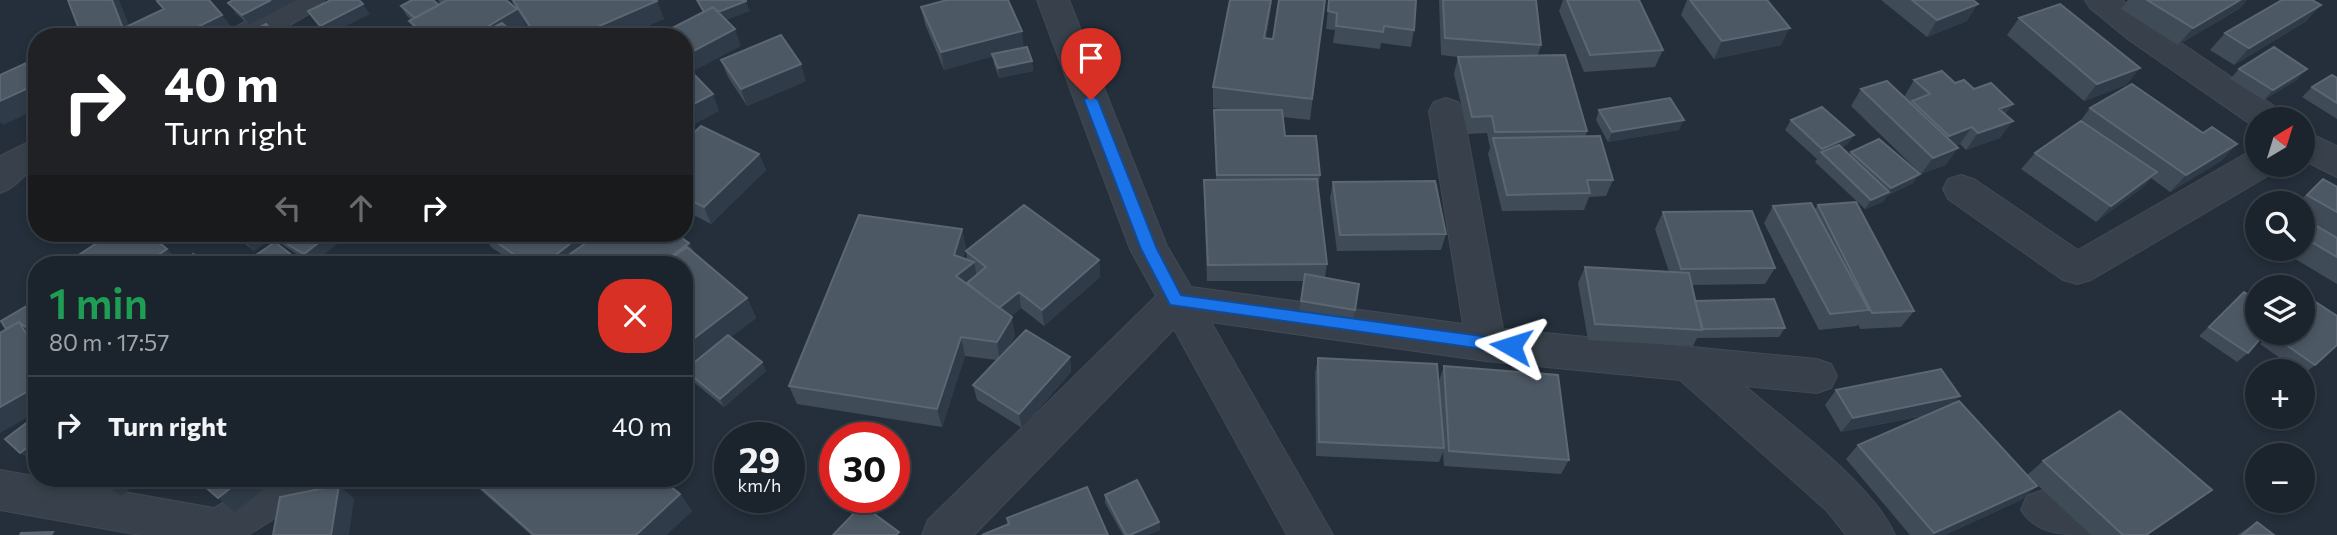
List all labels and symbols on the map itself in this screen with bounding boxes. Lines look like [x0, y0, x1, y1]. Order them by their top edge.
pin [1061, 28, 1121, 100]
north arrow [2245, 107, 2315, 177]
position arrow [1474, 309, 1548, 383]
speed limit sign: 30 [819, 422, 910, 513]

